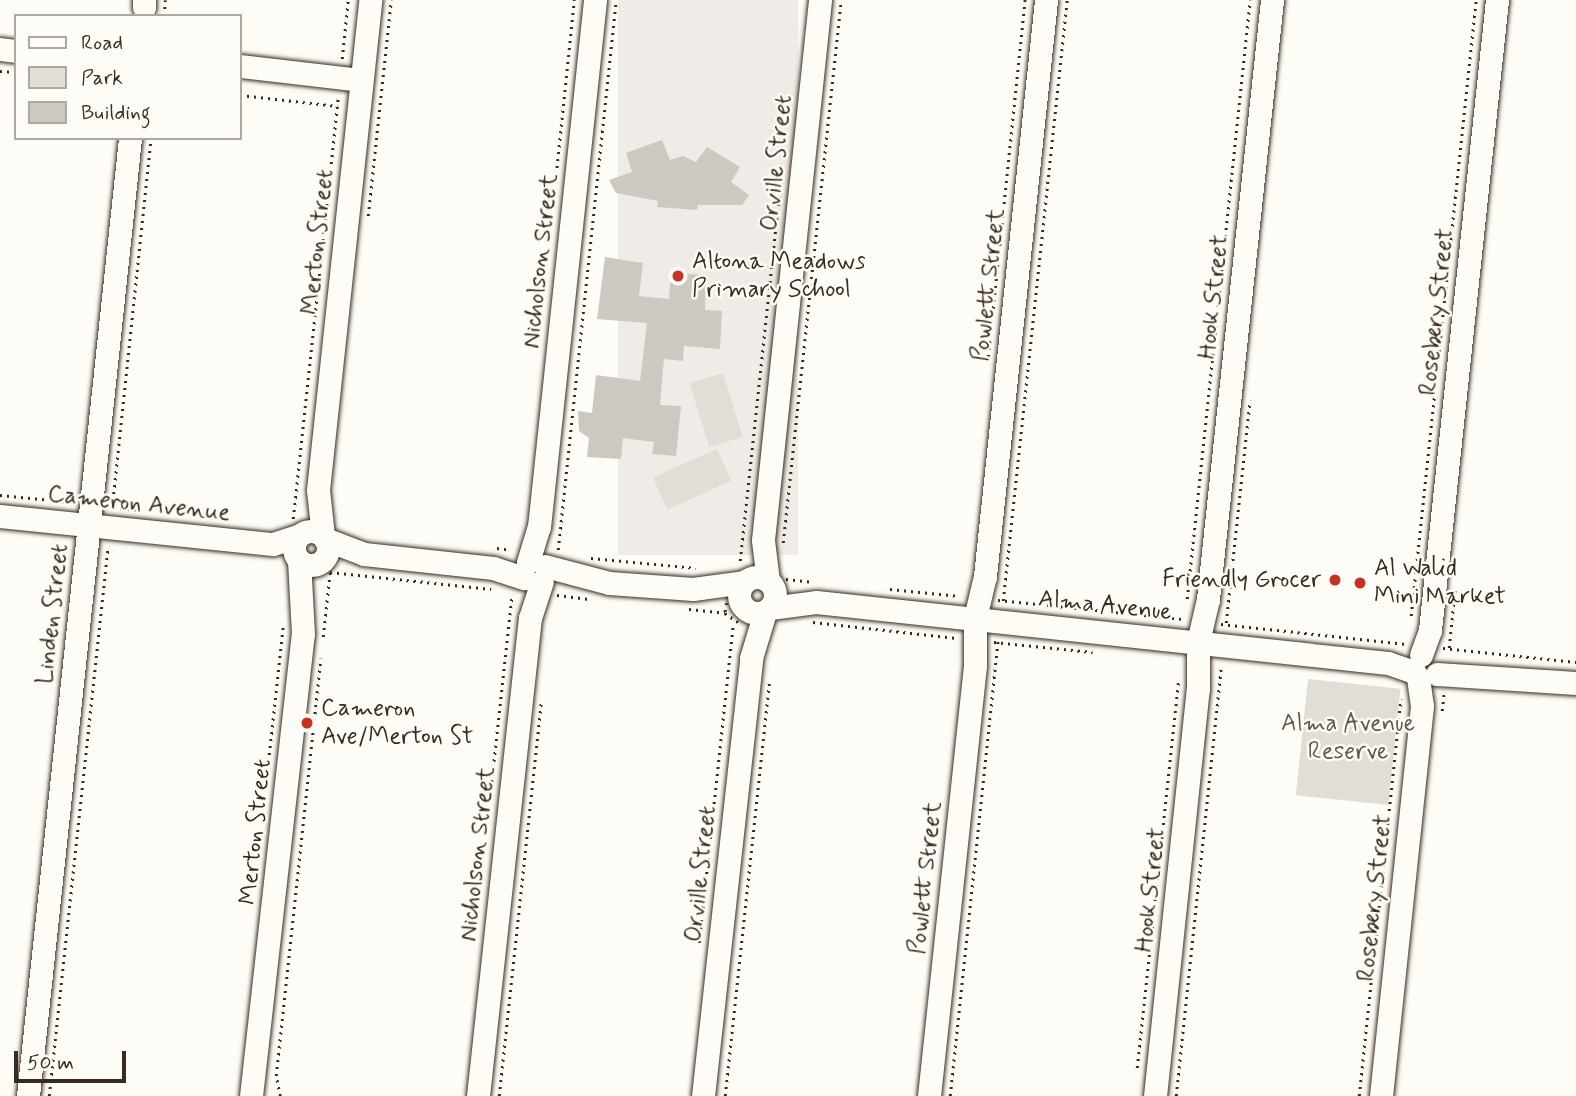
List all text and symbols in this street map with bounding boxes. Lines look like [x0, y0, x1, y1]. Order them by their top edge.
legend [14, 14, 242, 140]
text: Road [81, 29, 123, 57]
text: Park [81, 64, 123, 92]
street label: Orville Street [755, 91, 799, 235]
text: Building [81, 99, 151, 127]
street label: Merton Street [296, 166, 340, 318]
street label: Nicholson Street [517, 172, 565, 350]
street label: Powlett Street [967, 207, 1011, 363]
street label: Rosebery Street [1414, 228, 1460, 396]
street label: Hook Street [1193, 234, 1235, 360]
place label: Altona Meadows Primary School [692, 248, 866, 304]
marker: Altona Meadows Primary School [670, 268, 686, 284]
street label: Cameron Avenue [50, 480, 228, 528]
street label: Linden Street [31, 541, 75, 687]
place label: Al Walid Mini Market [1374, 555, 1506, 611]
place label: Friendly Grocer [1162, 566, 1321, 594]
marker: Friendly Grocer [1327, 572, 1343, 588]
marker: Al Walid Mini Market [1352, 575, 1368, 591]
street label: Alma Avenue [1035, 584, 1175, 628]
place label: Cameron Ave/Merton St [321, 695, 472, 751]
park label: Alma Avenue Reserve [1279, 710, 1417, 766]
marker: Cameron Ave/Merton St [299, 715, 315, 731]
street label: Merton Street [234, 756, 278, 908]
street label: Nicholson Street [454, 765, 502, 943]
street label: Powlett Street [904, 800, 948, 956]
street label: Orville Street [679, 802, 723, 946]
street label: Rosebery Street [1352, 814, 1398, 982]
street label: Hook Street [1130, 827, 1172, 953]
scale bar [18, 1036, 130, 1080]
text: 50 m [27, 1049, 74, 1077]

